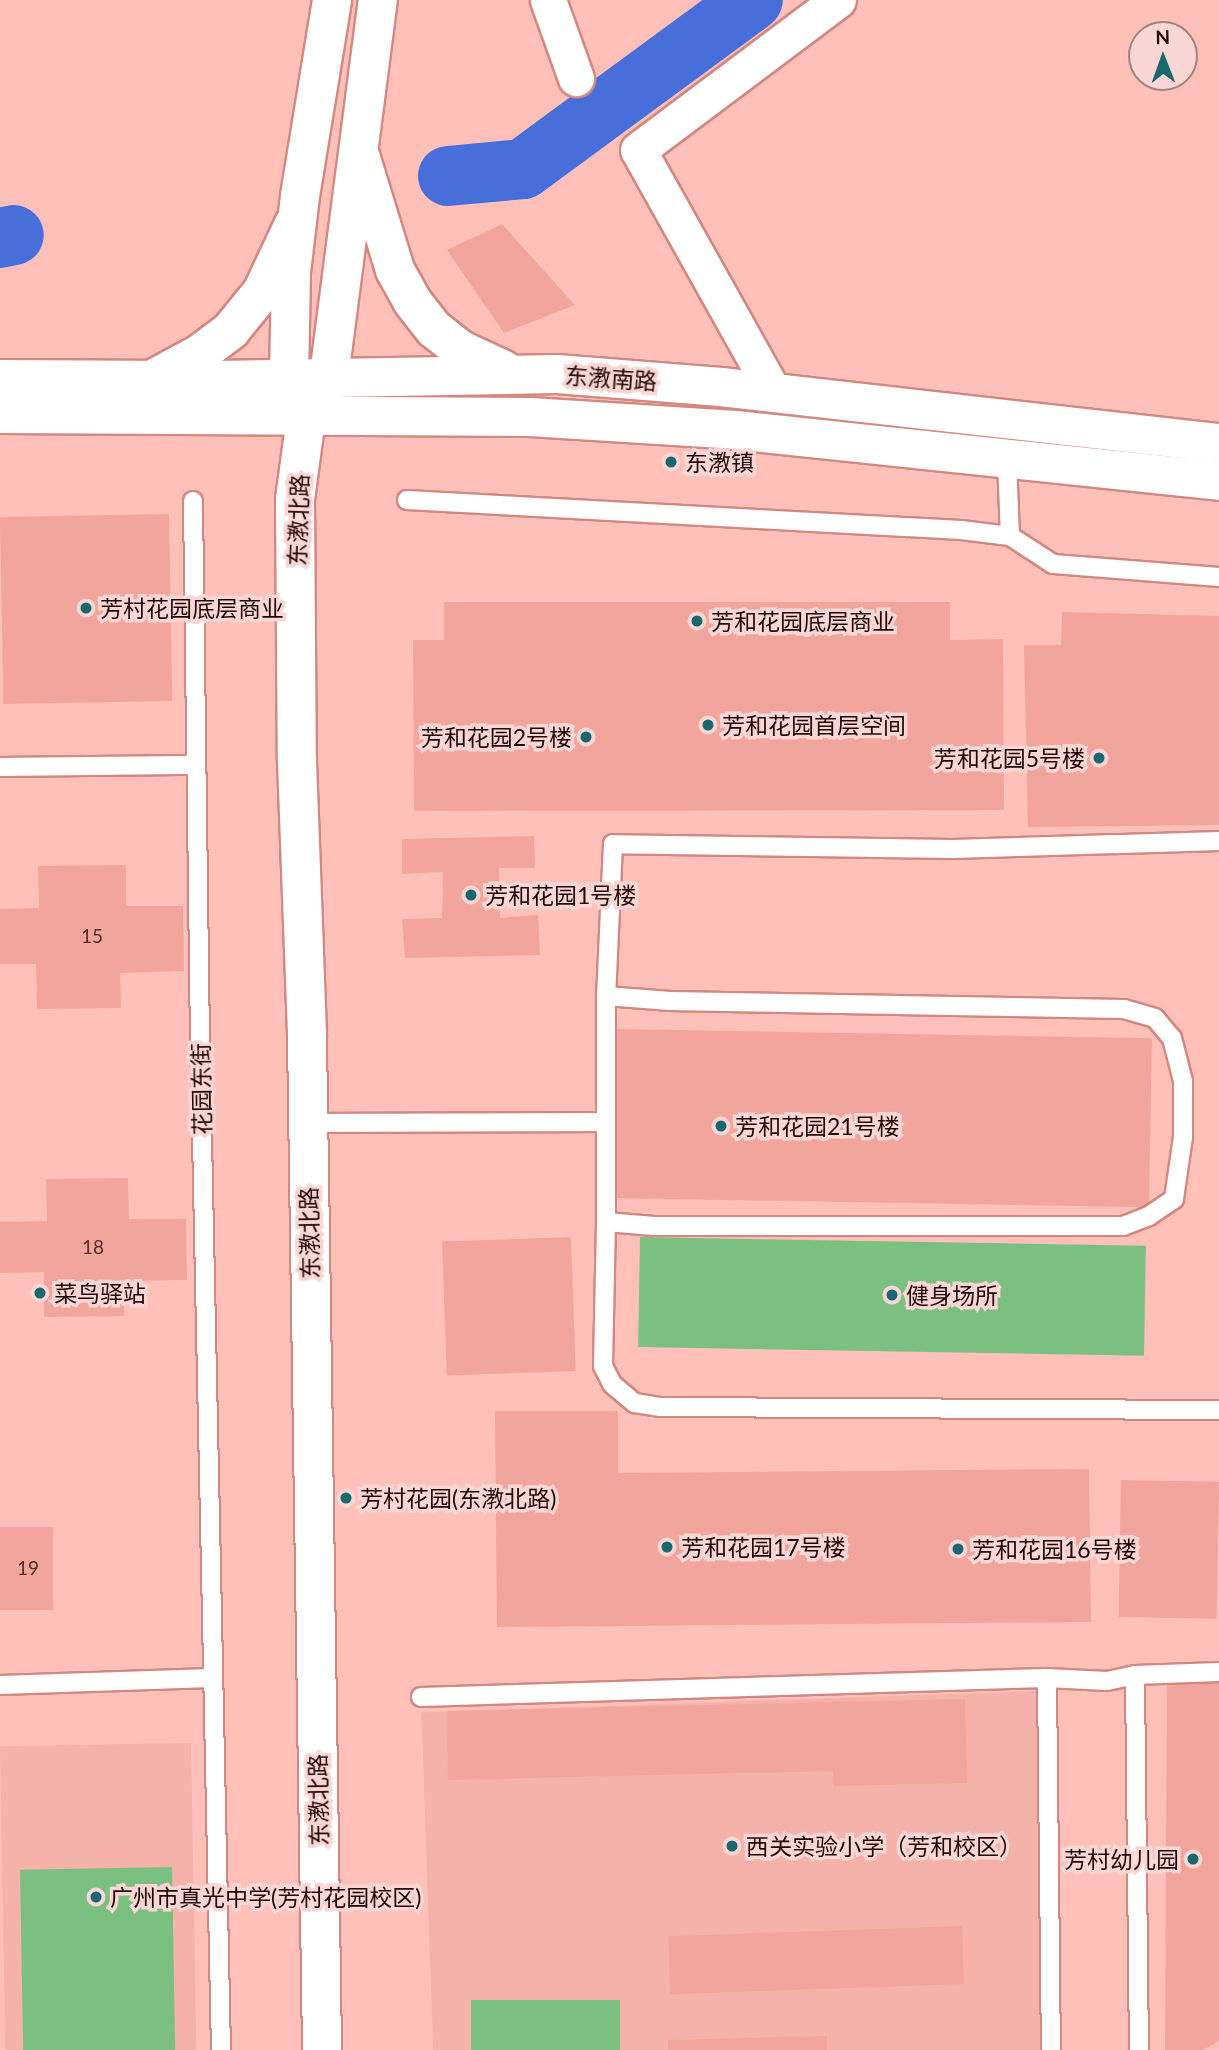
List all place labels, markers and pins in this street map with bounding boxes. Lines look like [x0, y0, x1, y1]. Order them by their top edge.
place label: 东漖镇 [685, 448, 754, 476]
marker: 东漖镇 [663, 454, 679, 470]
place label: 芳村花园底层商业 [100, 594, 284, 622]
marker: 芳村花园底层商业 [78, 600, 94, 616]
place label: 芳和花园底层商业 [711, 607, 895, 635]
marker: 芳和花园底层商业 [689, 613, 705, 629]
place label: 芳和花园首层空间 [722, 711, 906, 739]
marker: 芳和花园首层空间 [700, 717, 716, 733]
place label: 芳和花园2号楼 [421, 723, 572, 751]
marker: 芳和花园2号楼 [578, 729, 594, 745]
place label: 芳和花园5号楼 [934, 744, 1085, 772]
marker: 芳和花园5号楼 [1091, 750, 1107, 766]
place label: 芳和花园1号楼 [485, 881, 636, 909]
marker: 芳和花园1号楼 [463, 887, 479, 903]
place label: 芳和花园21号楼 [735, 1112, 900, 1140]
marker: 芳和花园21号楼 [713, 1118, 729, 1134]
place label: 菜鸟驿站 [54, 1279, 146, 1307]
place label: 健身场所 [906, 1281, 998, 1309]
marker: 菜鸟驿站 [32, 1285, 48, 1301]
marker: 健身场所 [884, 1287, 900, 1303]
place label: 芳村花园(东漖北路) [360, 1484, 556, 1512]
marker: 芳村花园(东漖北路) [338, 1490, 354, 1506]
place label: 芳和花园17号楼 [681, 1533, 846, 1561]
place label: 芳和花园16号楼 [972, 1535, 1137, 1563]
marker: 芳和花园17号楼 [659, 1539, 675, 1555]
marker: 芳和花园16号楼 [950, 1541, 966, 1557]
place label: 西关实验小学（芳和校区） [746, 1832, 1022, 1860]
marker: 西关实验小学（芳和校区） [724, 1838, 740, 1854]
place label: 芳村幼儿园 [1064, 1845, 1179, 1873]
marker: 芳村幼儿园 [1185, 1851, 1201, 1867]
place label: 广州市真光中学(芳村花园校区) [110, 1883, 421, 1911]
marker: 广州市真光中学(芳村花园校区) [88, 1889, 104, 1905]

